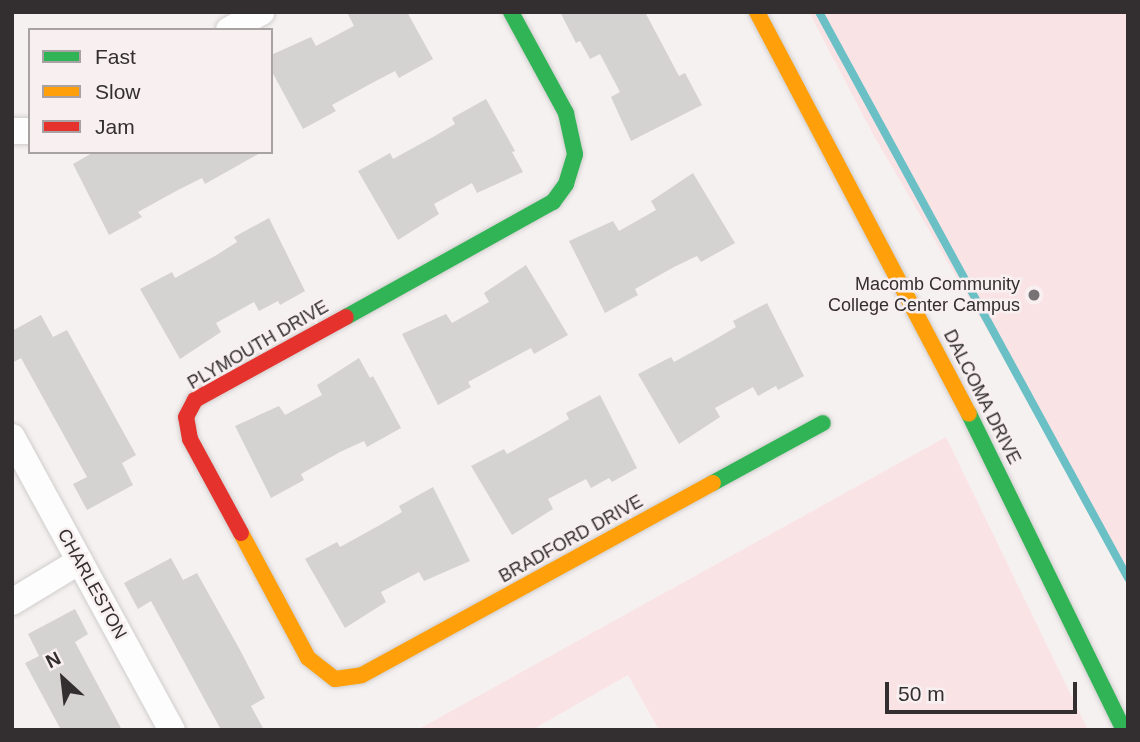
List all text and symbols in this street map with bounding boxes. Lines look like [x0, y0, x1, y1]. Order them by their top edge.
legend [28, 28, 273, 154]
text: Fast [95, 45, 136, 68]
text: Slow [95, 80, 141, 103]
text: Jam [95, 115, 135, 138]
place label: Macomb Community College Center Campus [828, 274, 1020, 316]
marker: Macomb Community College Center Campus [1026, 287, 1042, 303]
street label: PLYMOUTH DRIVE [184, 296, 332, 394]
street label: DALCOMA DRIVE [939, 326, 1025, 468]
street label: BRADFORD DRIVE [495, 491, 647, 587]
street label: CHARLESTON [53, 525, 131, 643]
north arrow [28, 644, 98, 714]
text: N [42, 647, 64, 672]
scale bar [888, 668, 1080, 712]
text: 50 m [898, 682, 945, 705]

